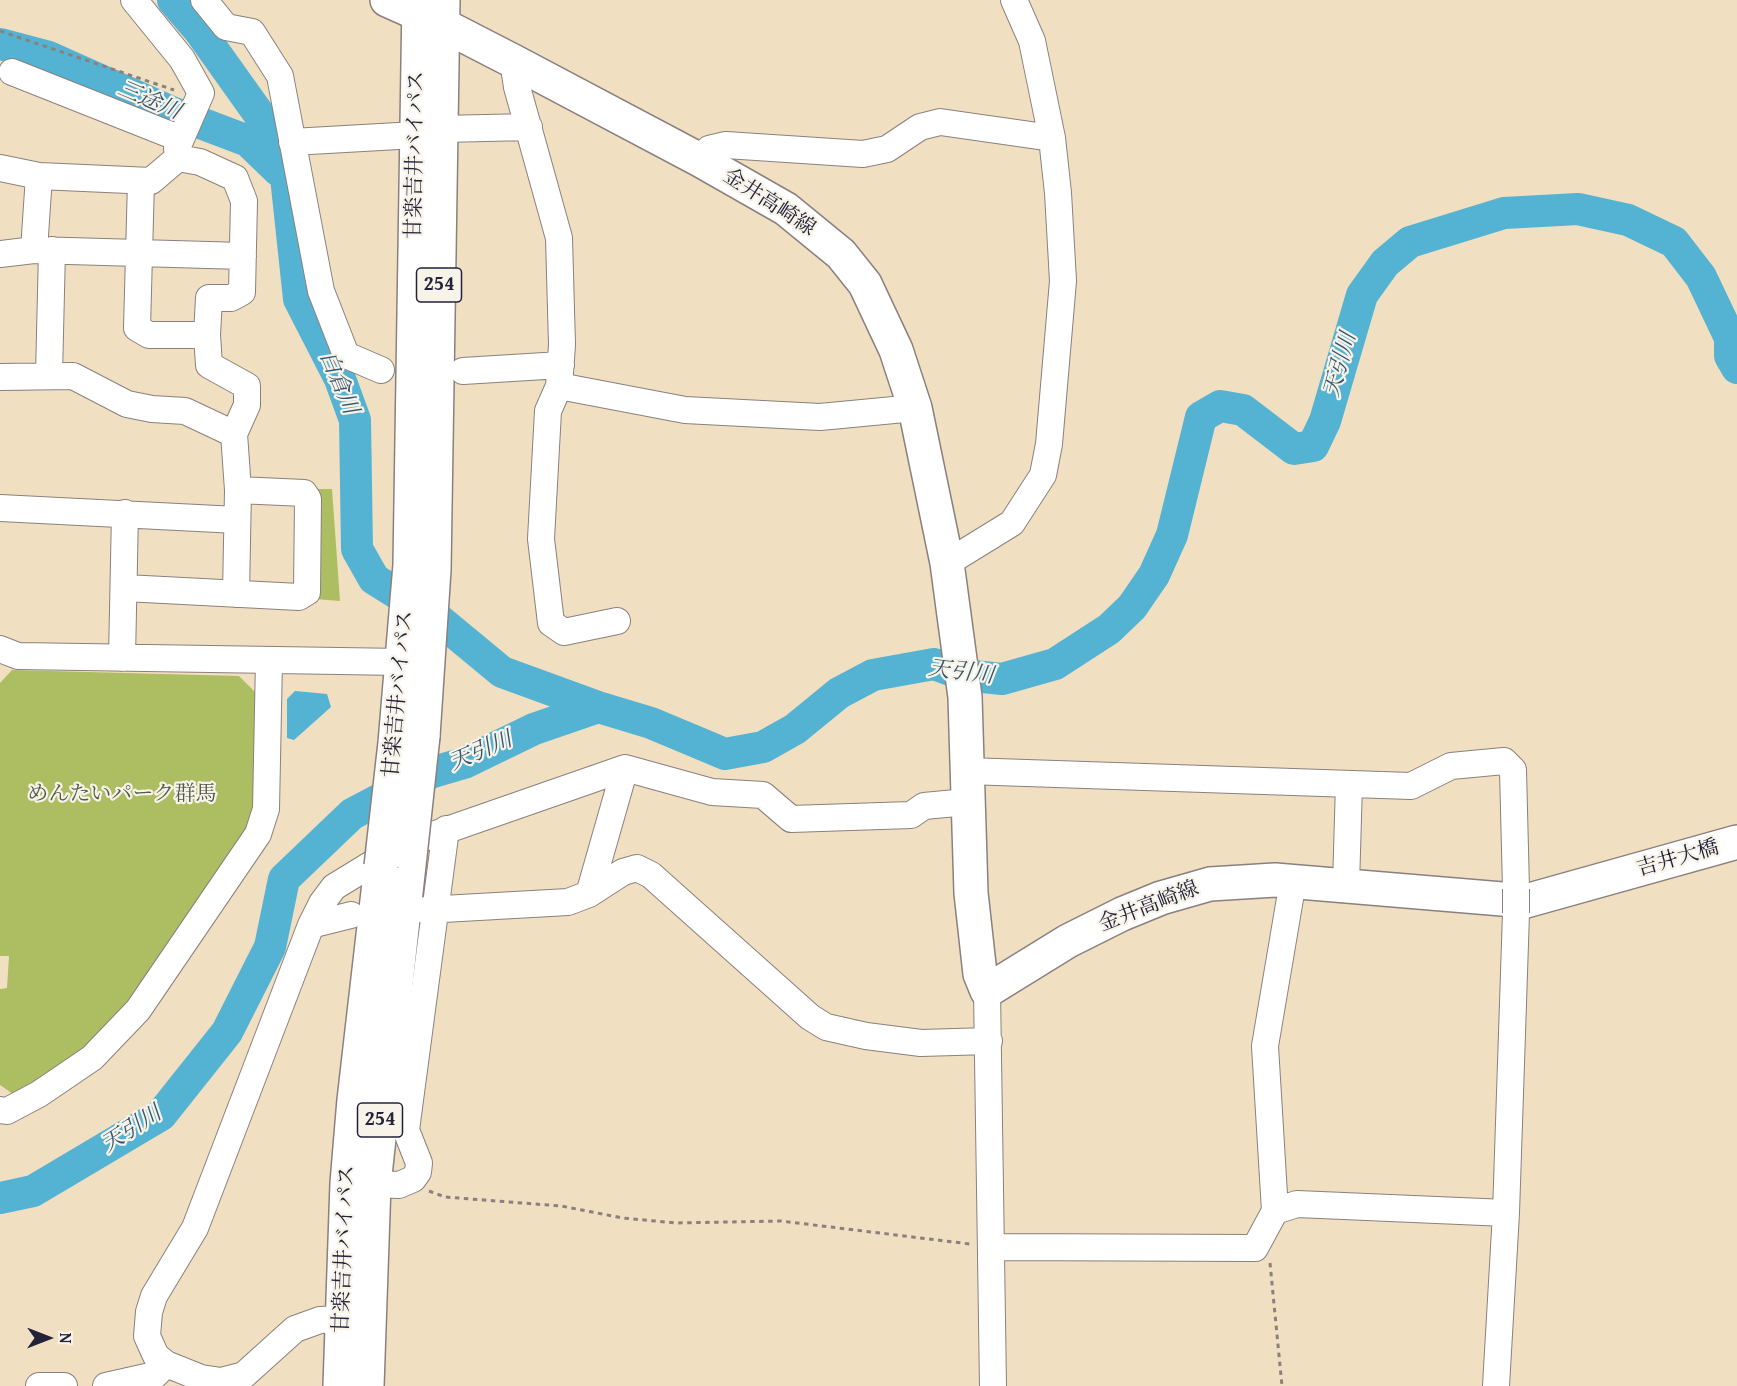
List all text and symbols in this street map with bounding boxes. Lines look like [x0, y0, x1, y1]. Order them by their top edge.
street label: 甘楽吉井バイパス [402, 71, 430, 239]
water label: 三途川 [113, 76, 185, 126]
street label: 金井高崎線 [718, 164, 820, 242]
road number: 254 [416, 268, 462, 302]
water label: 天引川 [1319, 330, 1363, 400]
water label: 白倉川 [313, 347, 363, 419]
street label: 甘楽吉井バイパス [379, 609, 419, 779]
water label: 天引川 [927, 656, 995, 690]
water label: 天引川 [445, 727, 517, 777]
park label: めんたいパーク群馬 [28, 782, 216, 808]
street label: 吉井大橋 [1634, 835, 1722, 883]
street label: 金井高崎線 [1095, 876, 1203, 938]
water label: 天引川 [97, 1101, 167, 1159]
road number: 254 [358, 1103, 403, 1137]
street label: 甘楽吉井バイパス [329, 1165, 361, 1333]
north arrow [18, 1308, 78, 1368]
text: N [54, 1333, 78, 1343]

